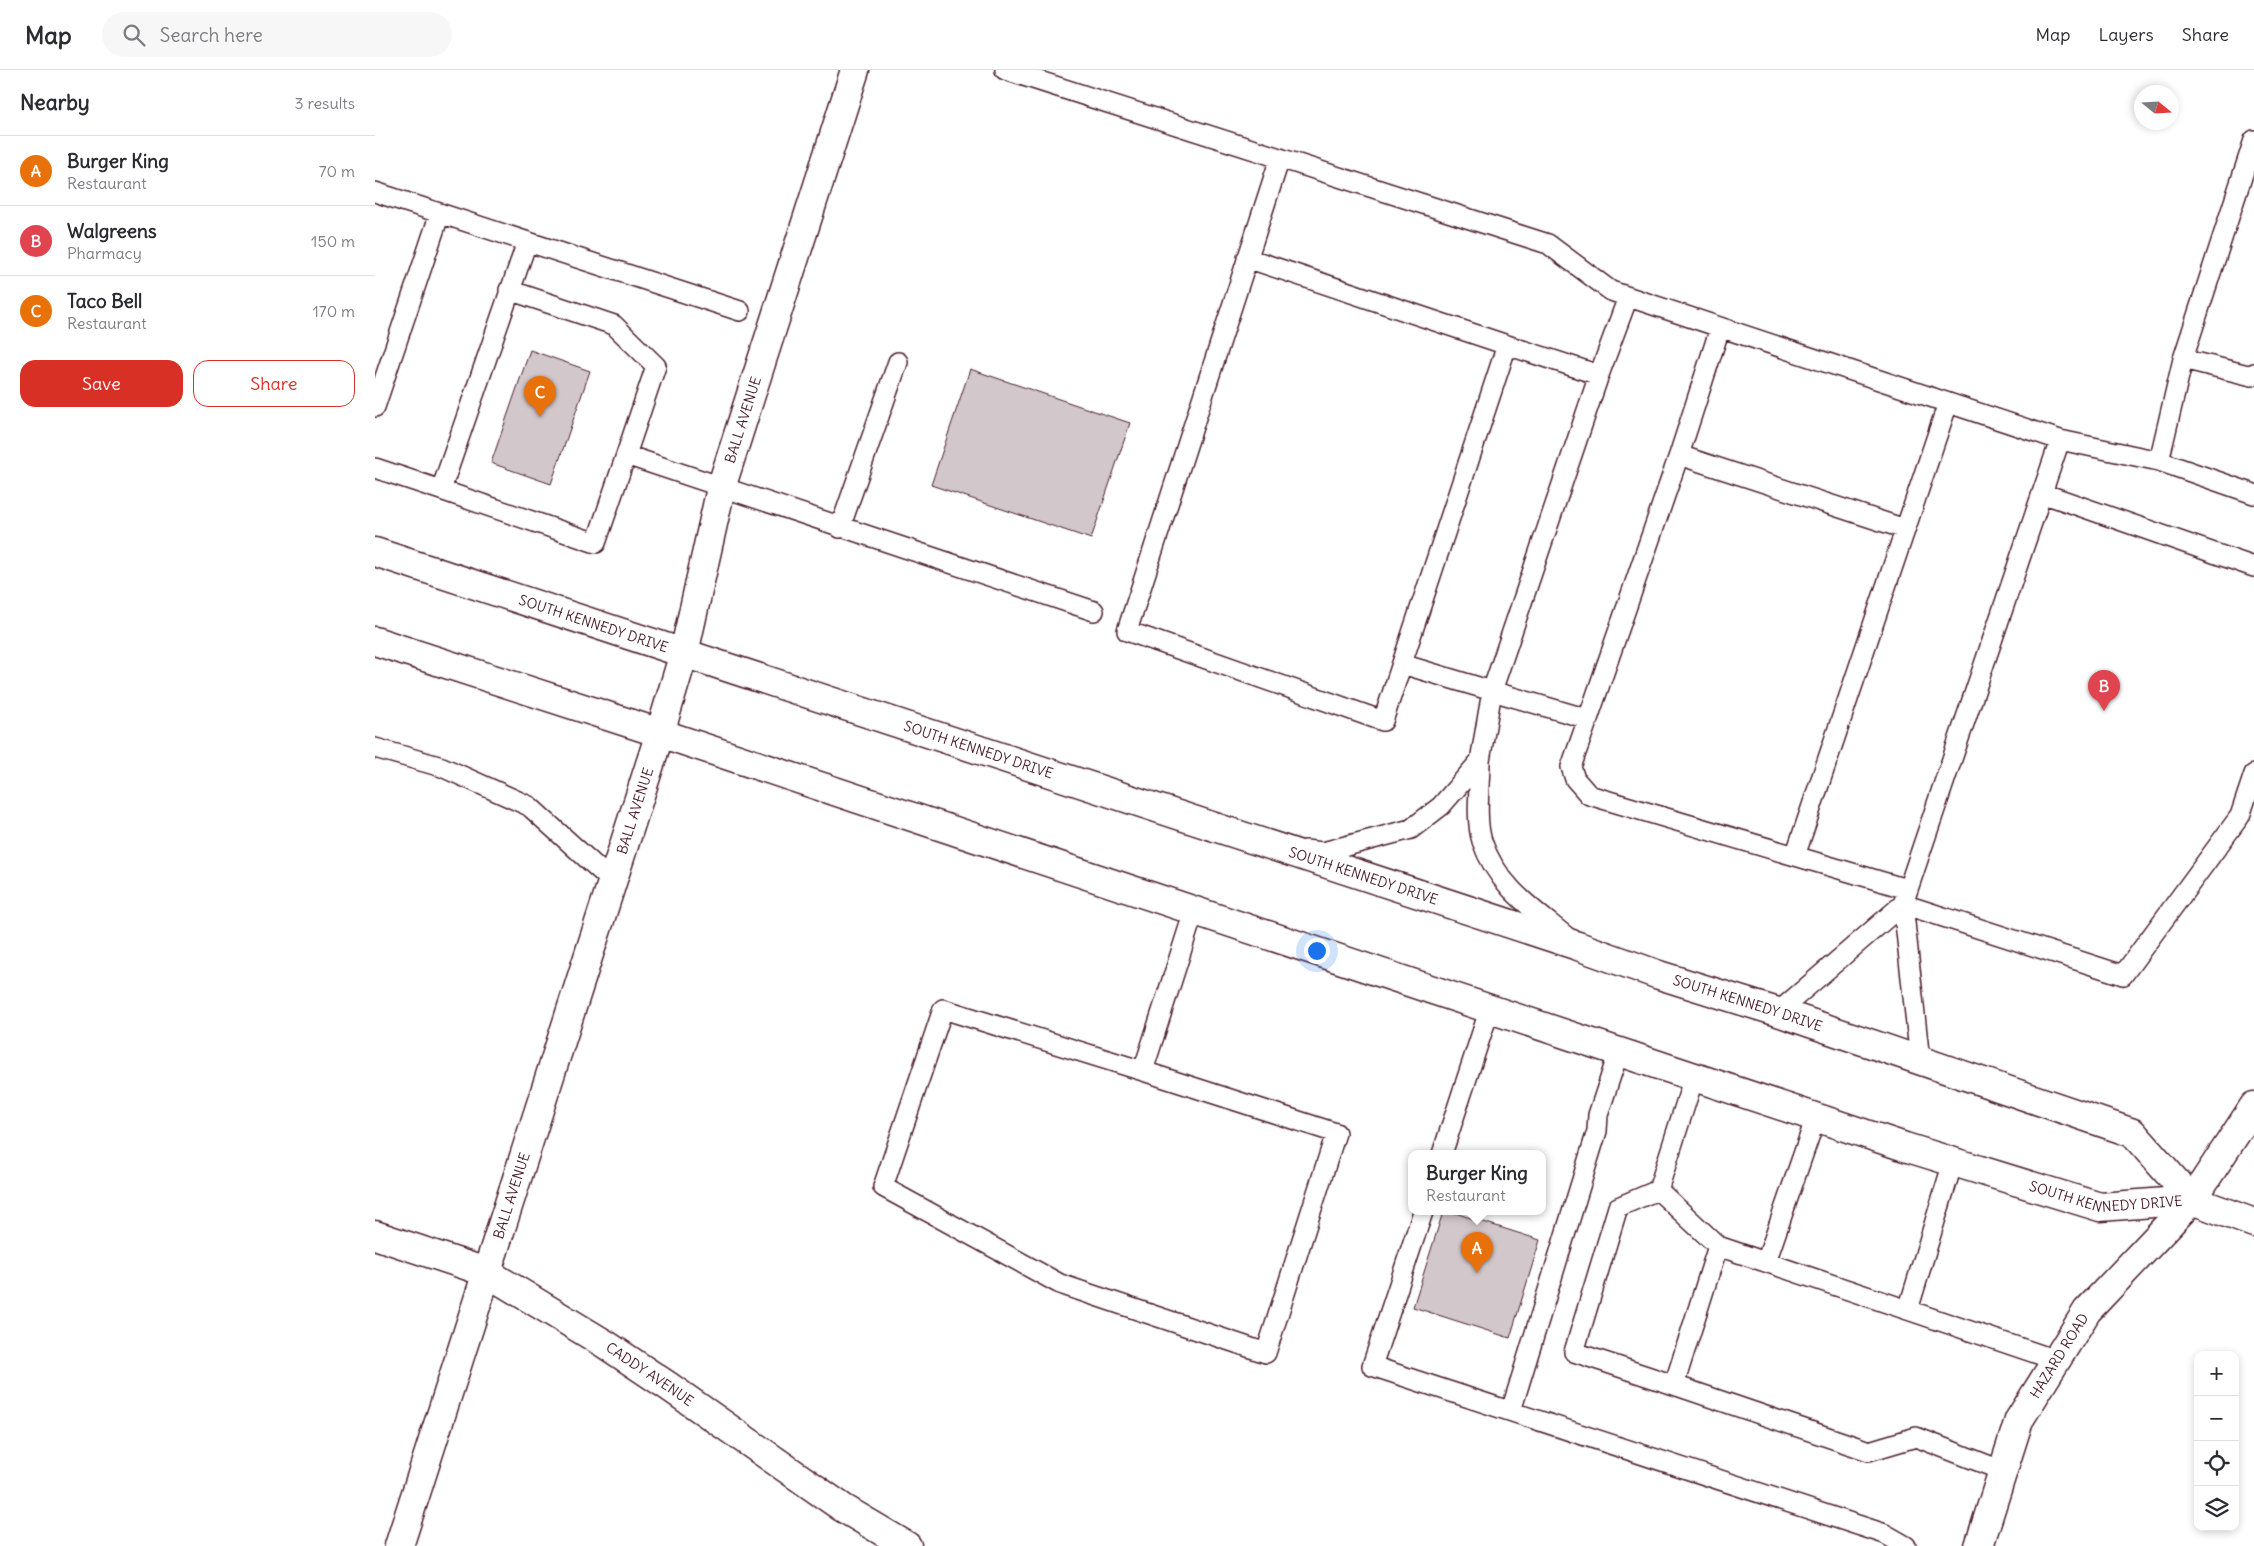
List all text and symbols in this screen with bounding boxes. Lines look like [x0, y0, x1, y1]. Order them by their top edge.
search box [102, 12, 452, 57]
text: Map [25, 20, 72, 50]
icon: search [120, 21, 148, 49]
text: Search here [160, 23, 263, 47]
text: Map [2035, 23, 2070, 46]
text: Layers [2098, 23, 2154, 46]
text: Share [2182, 23, 2229, 46]
north arrow [2134, 85, 2179, 130]
text: Nearby [20, 89, 90, 116]
text: 3 results [295, 93, 355, 113]
text: Burger King [67, 149, 169, 173]
text: A [31, 161, 41, 181]
text: 70 m [319, 161, 355, 181]
text: Restaurant [67, 173, 147, 193]
text: Walgreens [67, 219, 157, 243]
text: B [31, 231, 41, 251]
text: 150 m [311, 231, 355, 251]
text: Pharmacy [67, 243, 142, 263]
text: Taco Bell [67, 289, 142, 313]
text: C [31, 301, 41, 321]
text: 170 m [312, 301, 355, 321]
text: Restaurant [67, 313, 147, 333]
button: Save [20, 360, 183, 407]
button: Share [193, 360, 355, 407]
street label: BALL AVENUE [721, 374, 765, 465]
pin: C [524, 376, 556, 417]
street label: SOUTH KENNEDY DRIVE [517, 591, 671, 656]
pin: B [2088, 670, 2120, 711]
street label: SOUTH KENNEDY DRIVE [902, 717, 1055, 782]
street label: BALL AVENUE [613, 765, 657, 856]
street label: SOUTH KENNEDY DRIVE [1286, 843, 1440, 909]
your location [1304, 938, 1330, 964]
street label: SOUTH KENNEDY DRIVE [1671, 971, 1825, 1036]
street label: BALL AVENUE [489, 1150, 534, 1241]
popup [1408, 1150, 1546, 1215]
text: Burger King [1426, 1161, 1528, 1185]
street label: SOUTH KENNEDY DRIVE [2027, 1177, 2183, 1216]
text: Restaurant [1426, 1185, 1506, 1205]
pin: A [1461, 1232, 1493, 1273]
street label: HAZARD ROAD [2026, 1310, 2092, 1402]
street label: CADDY AVENUE [602, 1338, 697, 1410]
map controls [2194, 1351, 2239, 1531]
button: + [2194, 1351, 2239, 1396]
button: − [2194, 1396, 2239, 1441]
button: locate [2194, 1441, 2239, 1486]
button: layers [2194, 1486, 2239, 1531]

